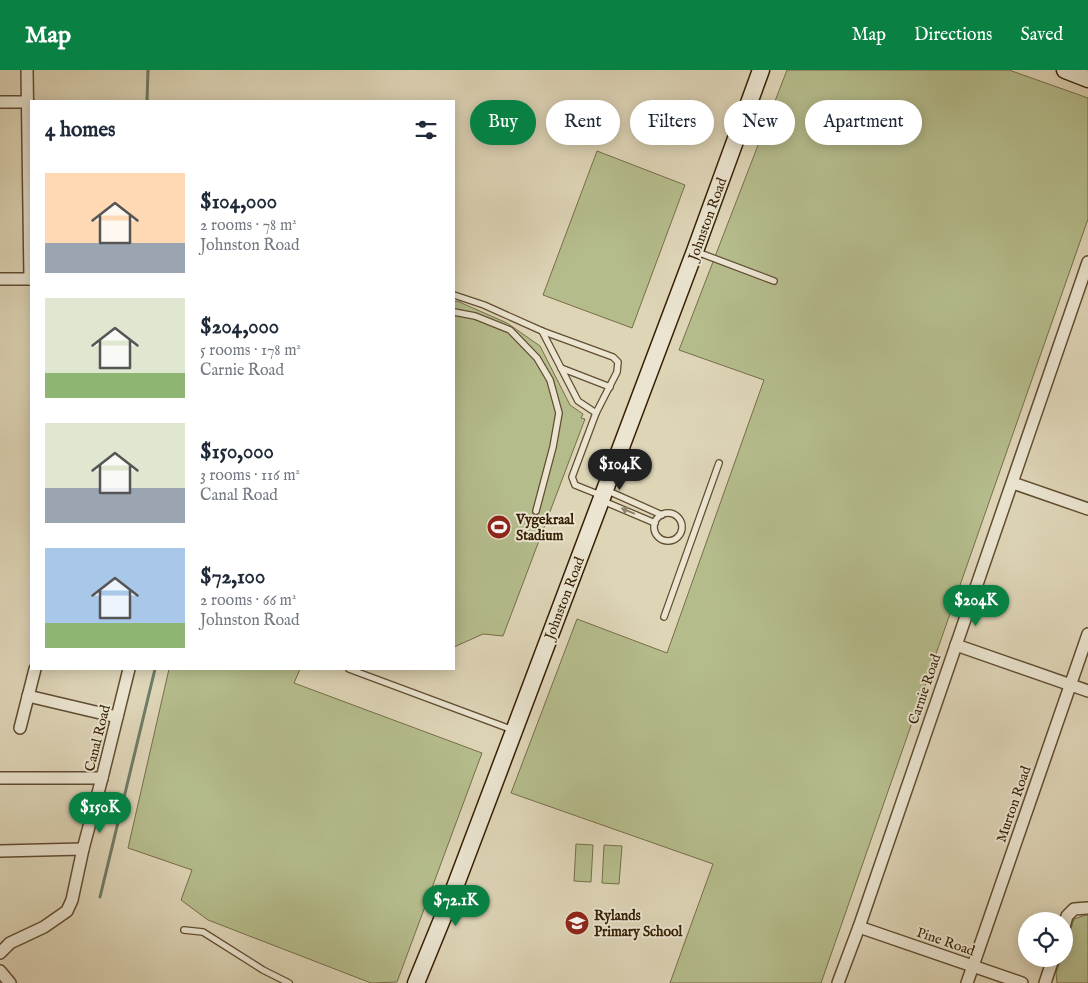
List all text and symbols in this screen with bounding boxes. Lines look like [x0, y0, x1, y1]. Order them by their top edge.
text: Map [25, 20, 71, 51]
text: Map [852, 24, 886, 47]
text: Directions [914, 24, 992, 47]
text: Saved [1020, 24, 1063, 47]
chip: Buy [470, 100, 536, 145]
chip: Rent [546, 100, 620, 145]
chip: Filters [630, 100, 714, 145]
chip: New [724, 100, 795, 145]
chip: Apartment [805, 100, 922, 145]
icon: filters [412, 116, 440, 144]
text: 4 homes [45, 117, 115, 144]
street label: Johnston Road [684, 175, 731, 265]
text: $104,000 [200, 189, 277, 216]
icon: home [85, 193, 145, 253]
text: 2 rooms · 78 m² [200, 216, 297, 236]
text: Johnston Road [200, 236, 300, 256]
text: $204,000 [200, 314, 279, 341]
icon: home [85, 318, 145, 378]
text: 5 rooms · 178 m² [200, 341, 301, 361]
text: Carnie Road [200, 361, 284, 381]
text: $150,000 [200, 439, 274, 466]
icon: home [85, 443, 145, 503]
pin: $104K [585, 448, 655, 491]
text: $104K [599, 455, 641, 475]
text: 3 rooms · 116 m² [200, 466, 300, 486]
text: Canal Road [200, 486, 278, 506]
one-way arrow [621, 507, 635, 515]
place label: Vygekraal Stadium [515, 511, 575, 545]
sports icon: Vygekraal Stadium [486, 514, 512, 540]
street label: Johnston Road [540, 554, 589, 644]
text: $72,100 [200, 564, 265, 591]
icon: home [85, 568, 145, 628]
pin: $204K [941, 584, 1011, 627]
text: 2 rooms · 66 m² [200, 591, 296, 611]
text: $204K [954, 591, 998, 611]
text: Johnston Road [200, 611, 300, 631]
street label: Carnie Road [904, 651, 946, 727]
street label: Canal Road [81, 703, 115, 773]
street label: Murton Road [992, 763, 1036, 845]
pin: $150K [65, 792, 135, 834]
text: $150K [80, 798, 120, 818]
pin: $72.1K [415, 884, 497, 927]
text: $72.1K [434, 891, 478, 911]
place label: Rylands Primary School [594, 907, 684, 941]
school or university icon: Rylands Primary School [564, 910, 590, 936]
map controls [1018, 912, 1073, 967]
button: locate [1018, 912, 1073, 967]
street label: Pine Road [914, 924, 978, 960]

